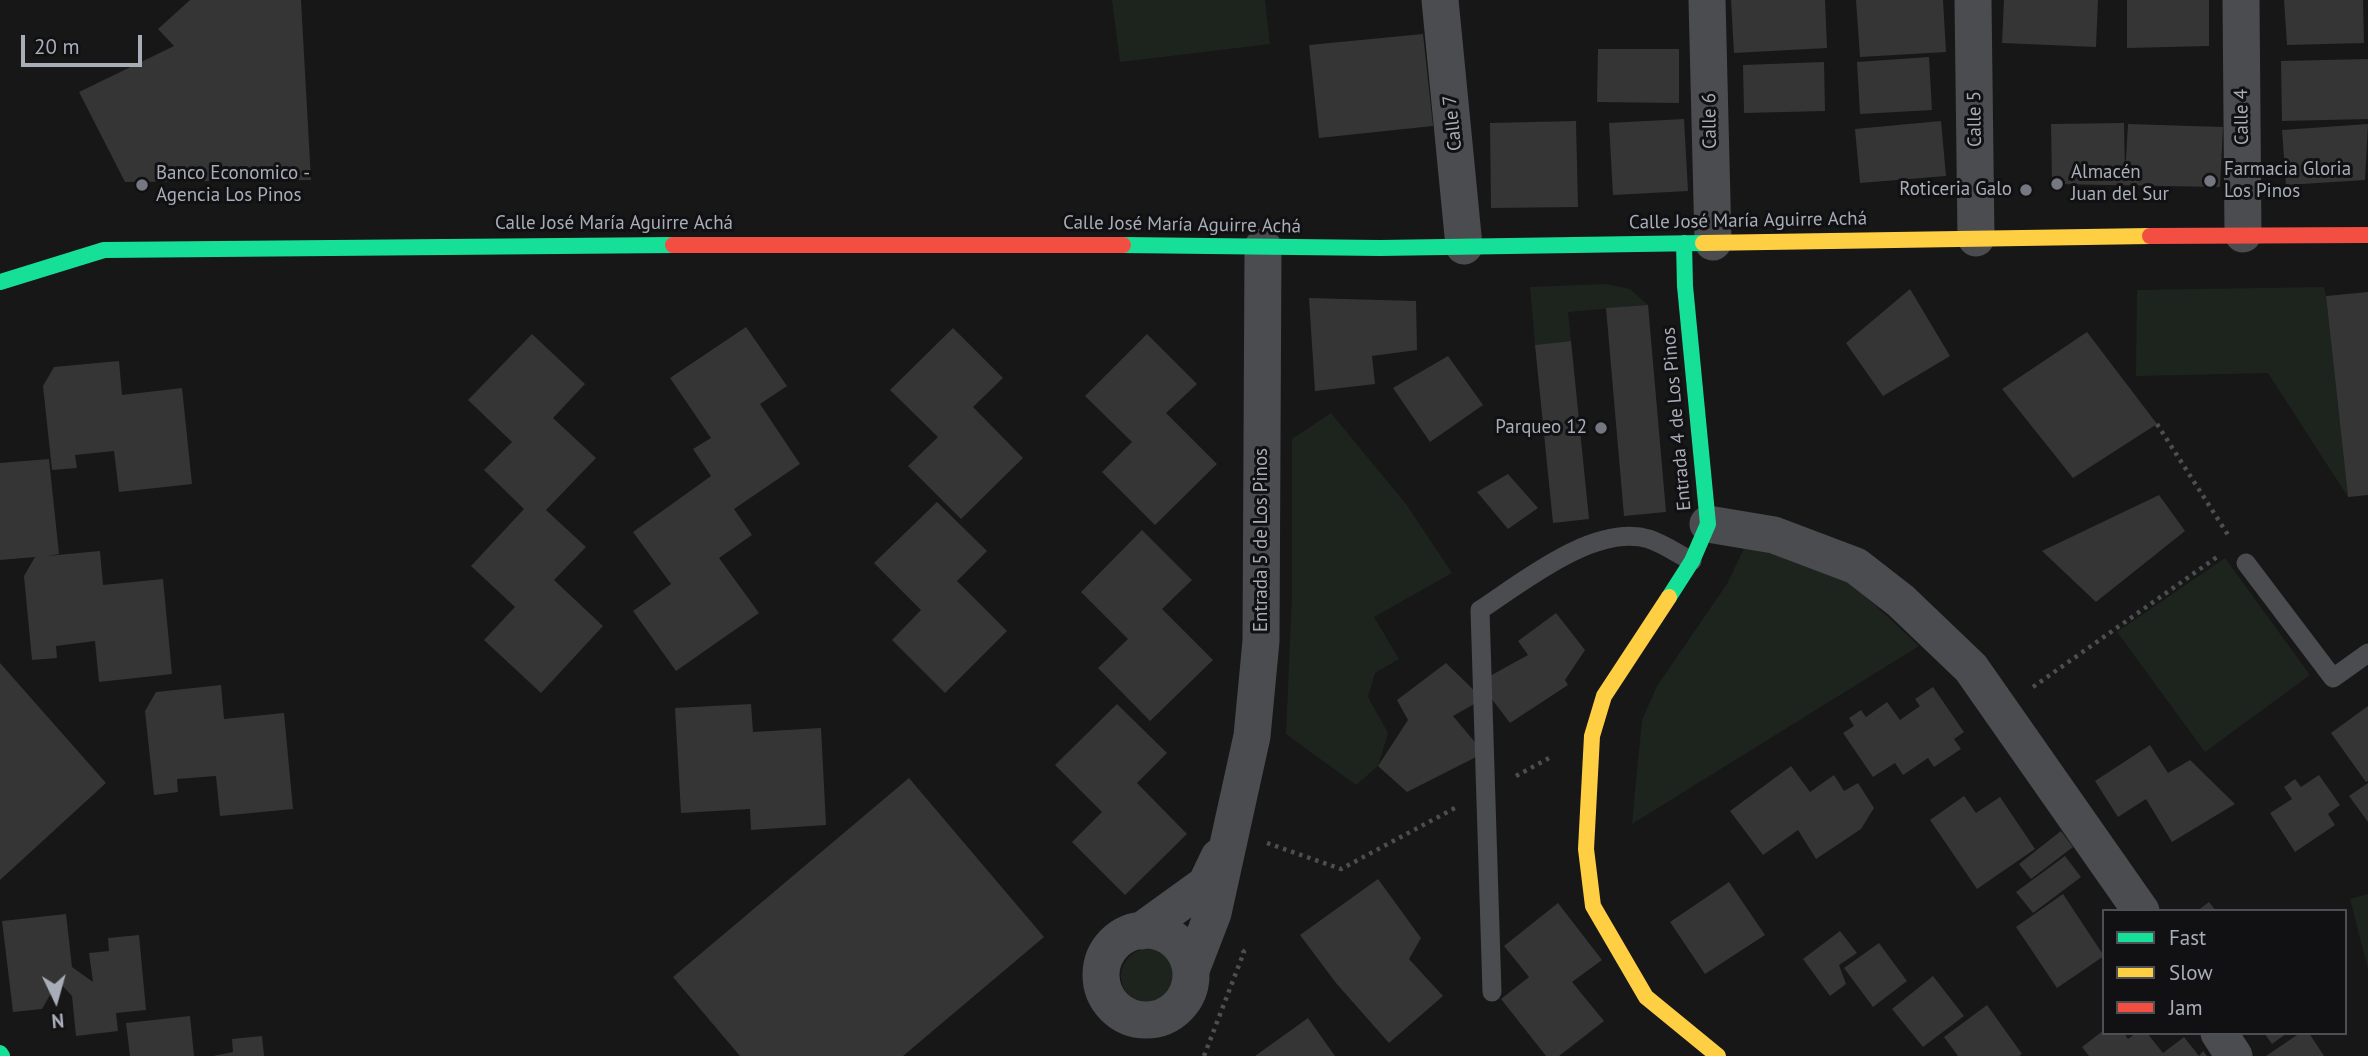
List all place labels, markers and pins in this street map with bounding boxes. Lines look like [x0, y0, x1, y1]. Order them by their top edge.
place label: Farmacia Gloria Los Pinos [2224, 159, 2351, 203]
place label: Almacén Juan del Sur [2071, 162, 2169, 206]
place label: Banco Economico - Agencia Los Pinos [156, 163, 310, 207]
marker: Farmacia Gloria Los Pinos [2202, 173, 2218, 189]
marker: Almacén Juan del Sur [2049, 176, 2065, 192]
marker: Banco Economico - Agencia Los Pinos [134, 177, 150, 193]
place label: Roticeria Galo [1899, 179, 2012, 201]
marker: Roticeria Galo [2018, 182, 2034, 198]
place label: Parqueo 12 [1495, 417, 1587, 439]
marker: Parqueo 12 [1593, 420, 1609, 436]

